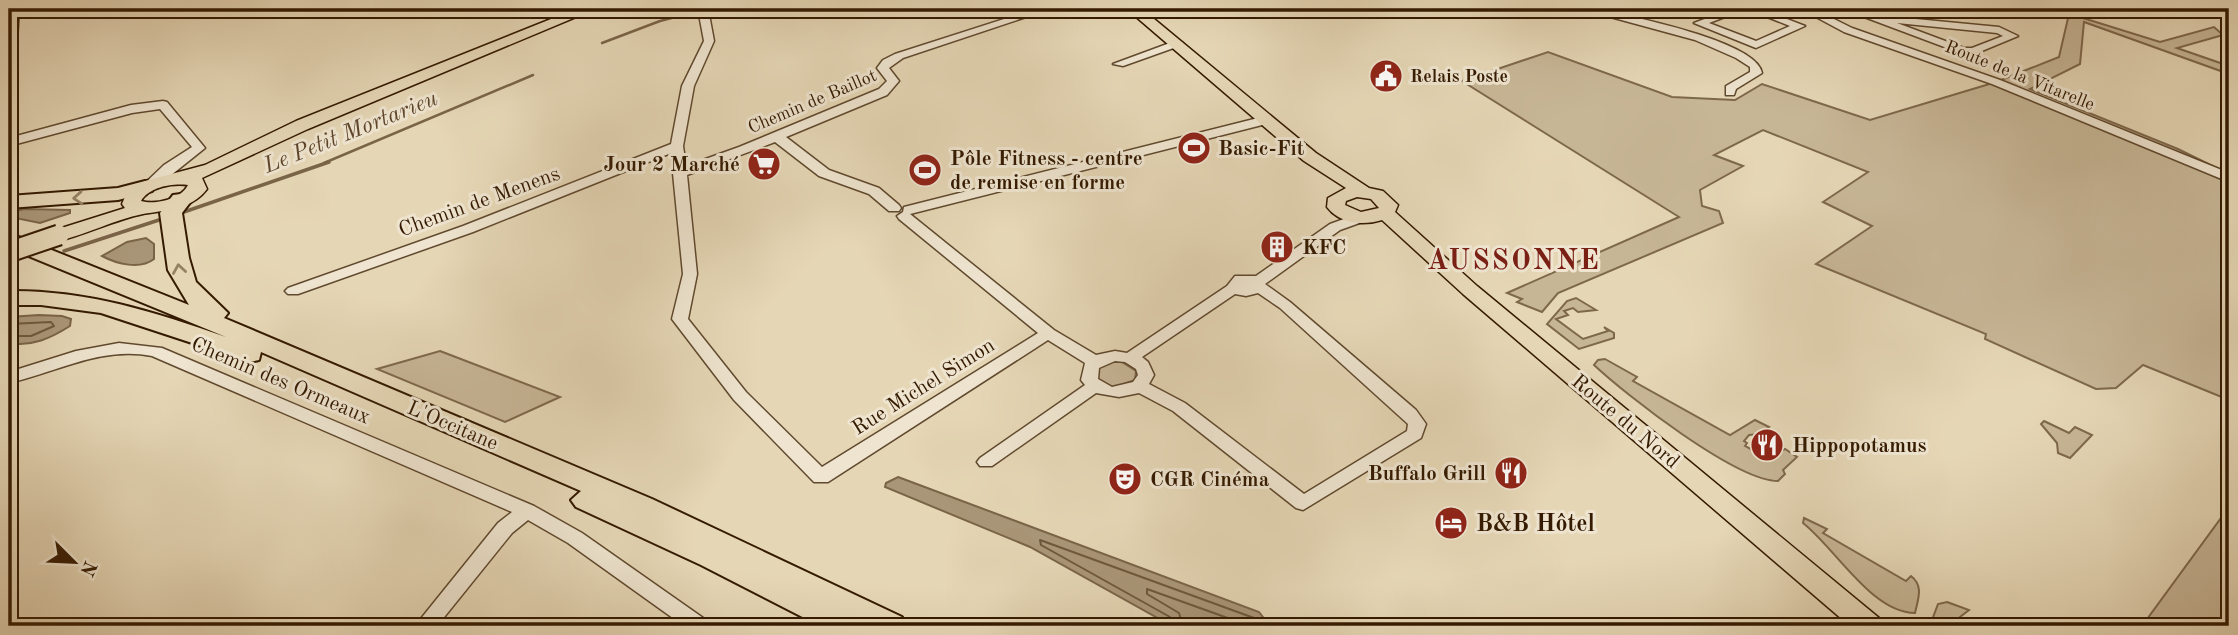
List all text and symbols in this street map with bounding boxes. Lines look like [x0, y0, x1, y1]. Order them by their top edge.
street label: Route de la Vitarelle [1942, 38, 2097, 114]
public building icon: Relais Poste [1367, 57, 1405, 95]
street label: Chemin de Baillot [745, 67, 879, 137]
place label: Relais Poste [1410, 68, 1508, 86]
water label: Le Petit Mortarieu [259, 87, 441, 178]
sports icon: Basic-Fit [1175, 129, 1213, 167]
place label: Basic-Fit [1218, 139, 1305, 160]
supermarket icon: Jour 2 Marché [745, 145, 783, 183]
place label: Pôle Fitness - centre de remise en forme [950, 149, 1143, 194]
sports icon: Pôle Fitness - centre de remise en forme [906, 151, 944, 189]
place label: Jour 2 Marché [604, 155, 740, 176]
street label: Chemin de Menens [396, 163, 563, 241]
one-way arrow [72, 190, 83, 205]
building icon: KFC [1258, 228, 1296, 266]
place label: KFC [1302, 238, 1346, 259]
district label: AUSSONNE [1427, 248, 1601, 276]
one-way arrow [172, 263, 187, 275]
street label: Chemin des Ormeaux [188, 334, 373, 429]
street label: Rue Michel Simon [849, 335, 999, 440]
street label: Route du Nord [1567, 371, 1683, 473]
street label: L'Occitane [404, 398, 501, 455]
restaurant icon: Hippopotamus [1748, 426, 1786, 464]
place label: Hippopotamus [1792, 436, 1927, 457]
restaurant icon: Buffalo Grill [1492, 454, 1530, 492]
theatre icon: CGR Cinéma [1106, 460, 1144, 498]
place label: Buffalo Grill [1368, 464, 1486, 485]
place label: CGR Cinéma [1150, 470, 1270, 491]
hotel icon: B&B Hôtel [1432, 504, 1470, 542]
place label: B&B Hôtel [1476, 513, 1595, 537]
north arrow [38, 526, 108, 596]
text: N [75, 557, 99, 579]

